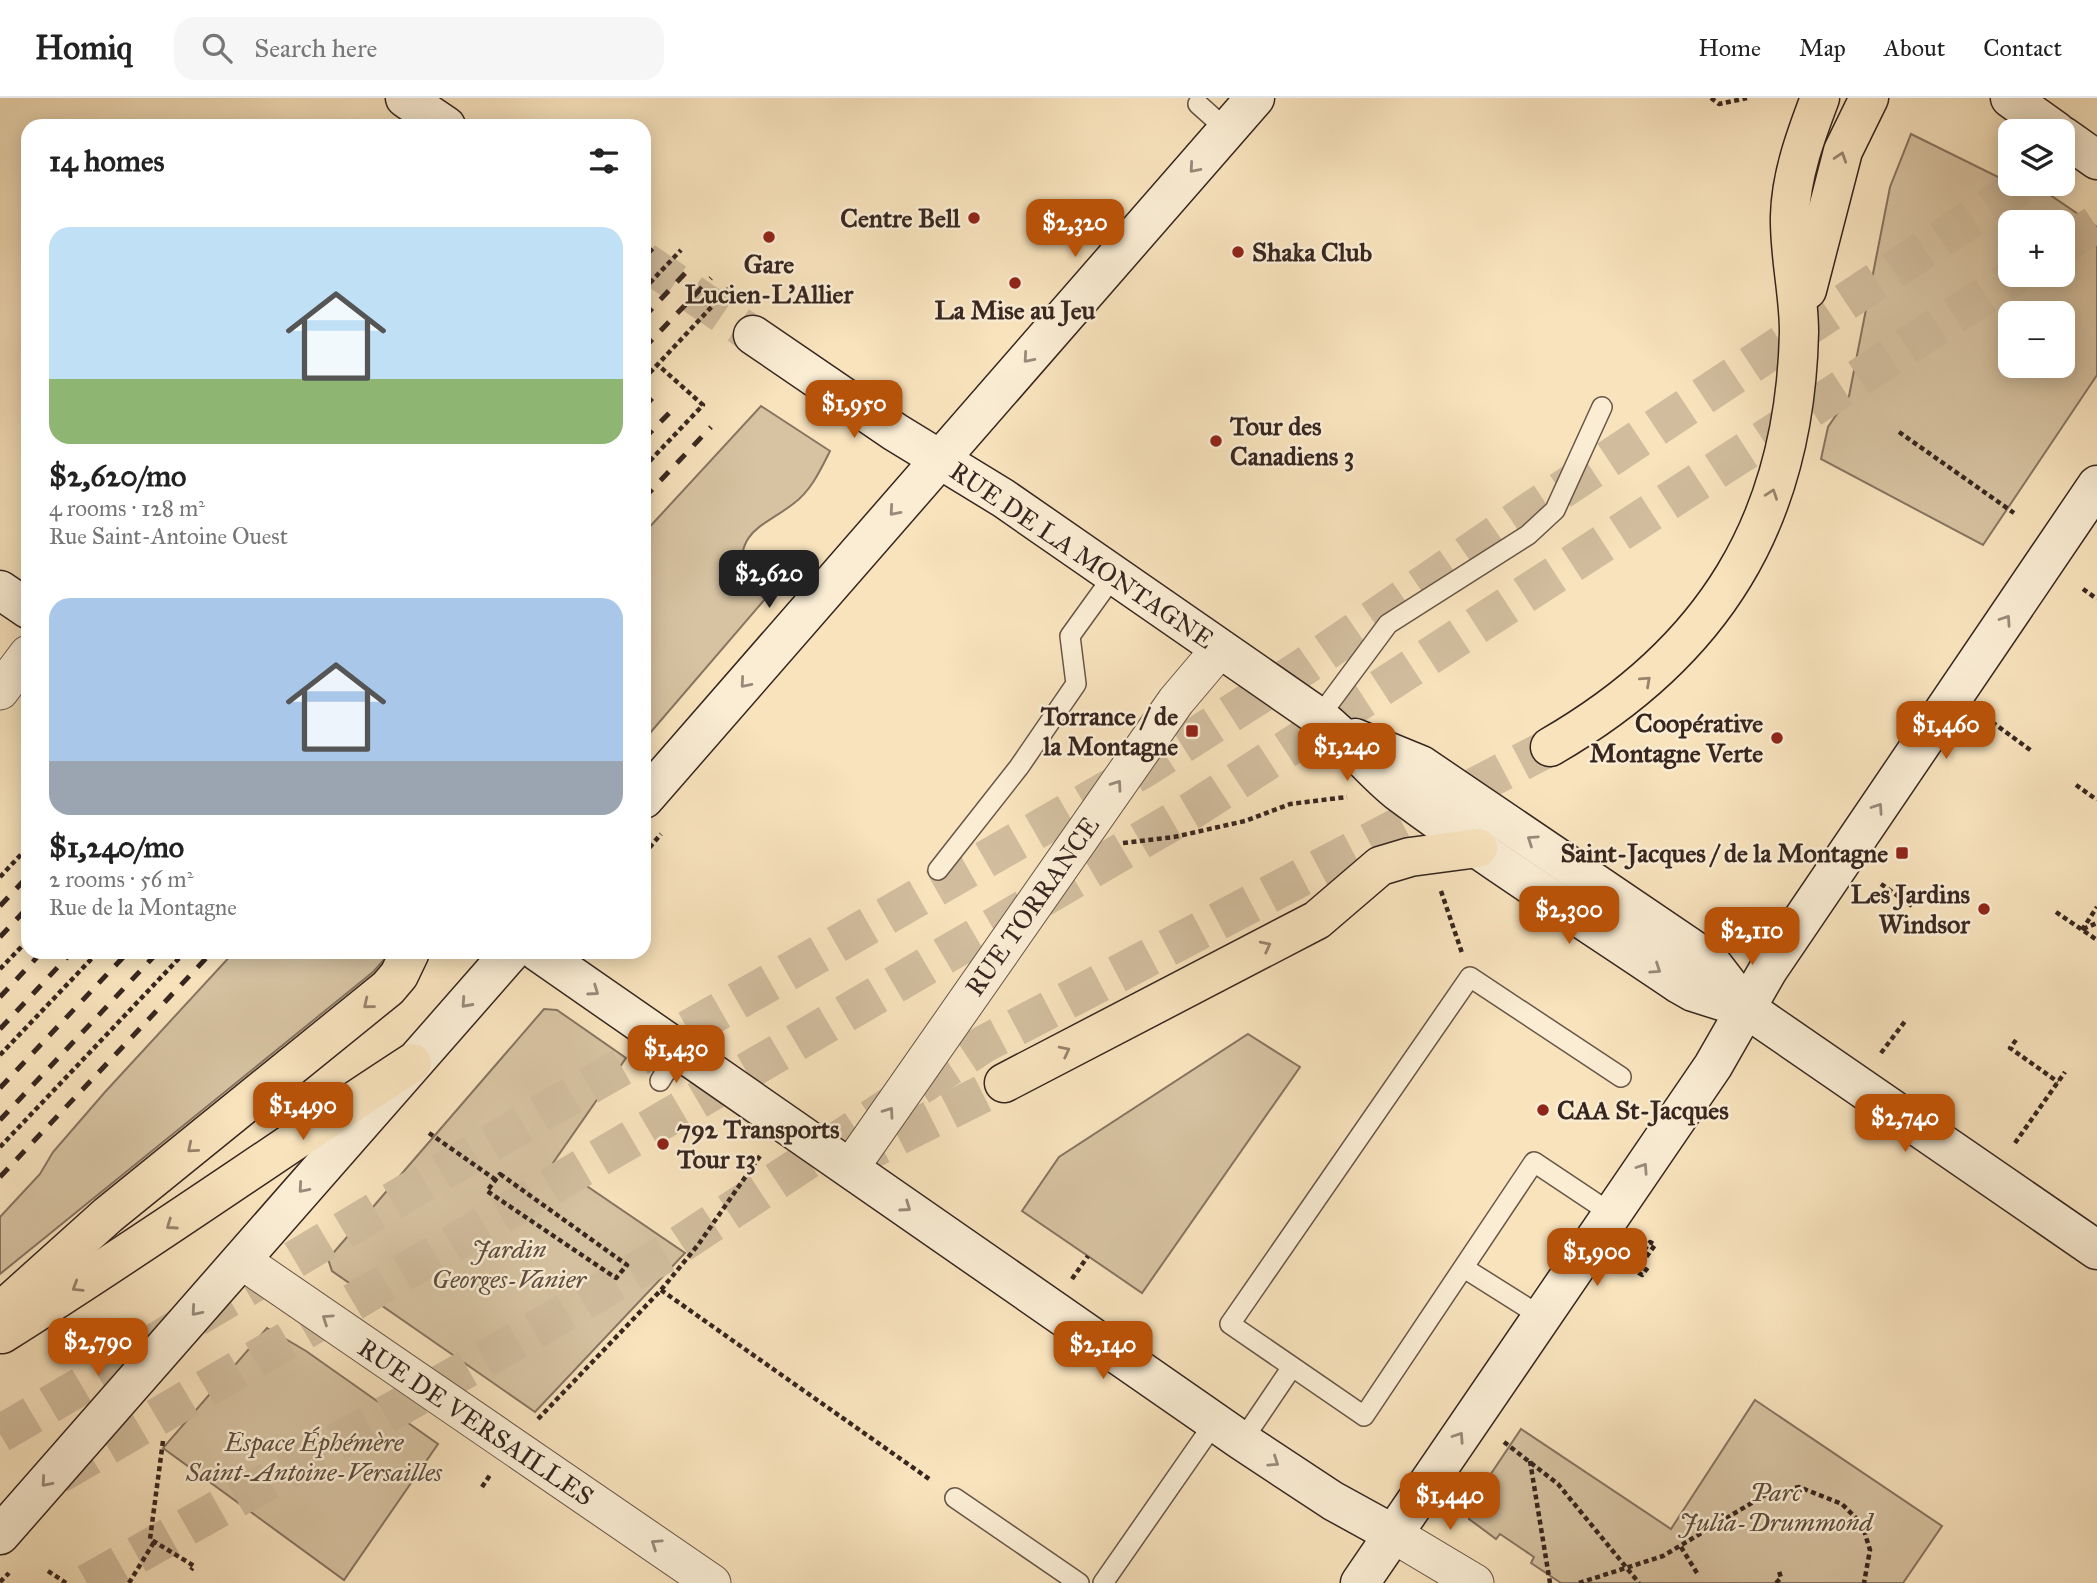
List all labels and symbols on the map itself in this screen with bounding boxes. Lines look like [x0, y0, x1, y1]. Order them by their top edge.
one-way arrow [1833, 152, 1847, 164]
one-way arrow [1190, 160, 1202, 173]
pin: $2,320 [1018, 200, 1132, 259]
place label: Centre Bell [840, 202, 961, 234]
marker: Centre Bell [966, 210, 982, 226]
marker: Gare Lucien-L'Allier [761, 229, 777, 245]
place label: Shaka Club [1252, 236, 1373, 268]
marker: Shaka Club [1230, 244, 1246, 260]
place label: Gare Lucien-L'Allier [685, 248, 854, 310]
marker: La Mise au Jeu [1007, 275, 1023, 291]
place label: La Mise au Jeu [935, 294, 1096, 327]
one-way arrow [1024, 350, 1036, 363]
pin: $1,950 [797, 380, 911, 440]
place label: Tour des Canadiens 3 [1229, 410, 1354, 472]
marker: Tour des Canadiens 3 [1208, 433, 1224, 449]
street label: RUE DE LA MONTAGNE [944, 455, 1220, 655]
one-way arrow [1764, 489, 1778, 501]
one-way arrow [890, 503, 903, 516]
pin: $2,620 [712, 550, 826, 610]
one-way arrow [1998, 615, 2010, 628]
one-way arrow [741, 674, 753, 687]
one-way arrow [1638, 676, 1651, 689]
place label: Torrance / de la Montagne [1040, 700, 1178, 763]
pin: $1,460 [1889, 702, 2003, 761]
place label: Coopérative Montagne Verte [1590, 707, 1763, 770]
marker: Torrance / de la Montagne [1184, 723, 1200, 739]
pin: $1,240 [1290, 724, 1404, 783]
marker: Coopérative Montagne Verte [1769, 730, 1785, 746]
one-way arrow [1109, 780, 1121, 793]
one-way arrow [1870, 803, 1882, 816]
street label: RUE TORRANCE [958, 810, 1106, 1002]
one-way arrow [1527, 836, 1540, 848]
place label: Saint-Jacques / de la Montagne [1560, 837, 1888, 870]
marker: Saint-Jacques / de la Montagne [1894, 845, 1910, 861]
place label: Les Jardins Windsor [1851, 878, 1971, 940]
pin: $2,300 [1512, 886, 1626, 946]
marker: Les Jardins Windsor [1976, 901, 1992, 917]
pin: $2,110 [1695, 908, 1809, 967]
one-way arrow [1259, 941, 1272, 955]
one-way arrow [1648, 960, 1661, 973]
one-way arrow [586, 983, 599, 995]
one-way arrow [363, 995, 375, 1008]
one-way arrow [462, 995, 474, 1008]
pin: $1,430 [619, 1026, 733, 1085]
one-way arrow [1057, 1046, 1070, 1060]
pin: $1,490 [246, 1082, 360, 1142]
place label: CAA St-Jacques [1557, 1094, 1729, 1127]
pin: $2,740 [1848, 1094, 1962, 1154]
marker: CAA St-Jacques [1535, 1102, 1551, 1118]
one-way arrow [881, 1107, 893, 1120]
place label: 792 Transports Tour 13 [676, 1113, 840, 1175]
marker: 792 Transports Tour 13 [655, 1136, 671, 1152]
one-way arrow [187, 1140, 200, 1152]
one-way arrow [1635, 1163, 1647, 1176]
one-way arrow [299, 1180, 311, 1193]
one-way arrow [898, 1199, 911, 1211]
one-way arrow [166, 1217, 179, 1229]
pin: $1,900 [1540, 1228, 1654, 1288]
park label: Jardin Georges-Vanier [432, 1233, 587, 1295]
one-way arrow [71, 1279, 84, 1292]
one-way arrow [192, 1303, 204, 1316]
one-way arrow [322, 1315, 335, 1327]
pin: $2,790 [41, 1318, 155, 1378]
pin: $2,140 [1046, 1322, 1160, 1381]
street label: RUE DE VERSAILLES [352, 1331, 600, 1513]
park label: Espace Éphémère Saint-Antoine-Versailles [185, 1426, 443, 1488]
one-way arrow [1451, 1432, 1463, 1445]
one-way arrow [1266, 1454, 1279, 1466]
pin: $1,440 [1393, 1472, 1507, 1532]
one-way arrow [42, 1474, 54, 1487]
park label: Parc Julia-Drummond [1677, 1476, 1874, 1538]
one-way arrow [651, 1540, 664, 1553]

